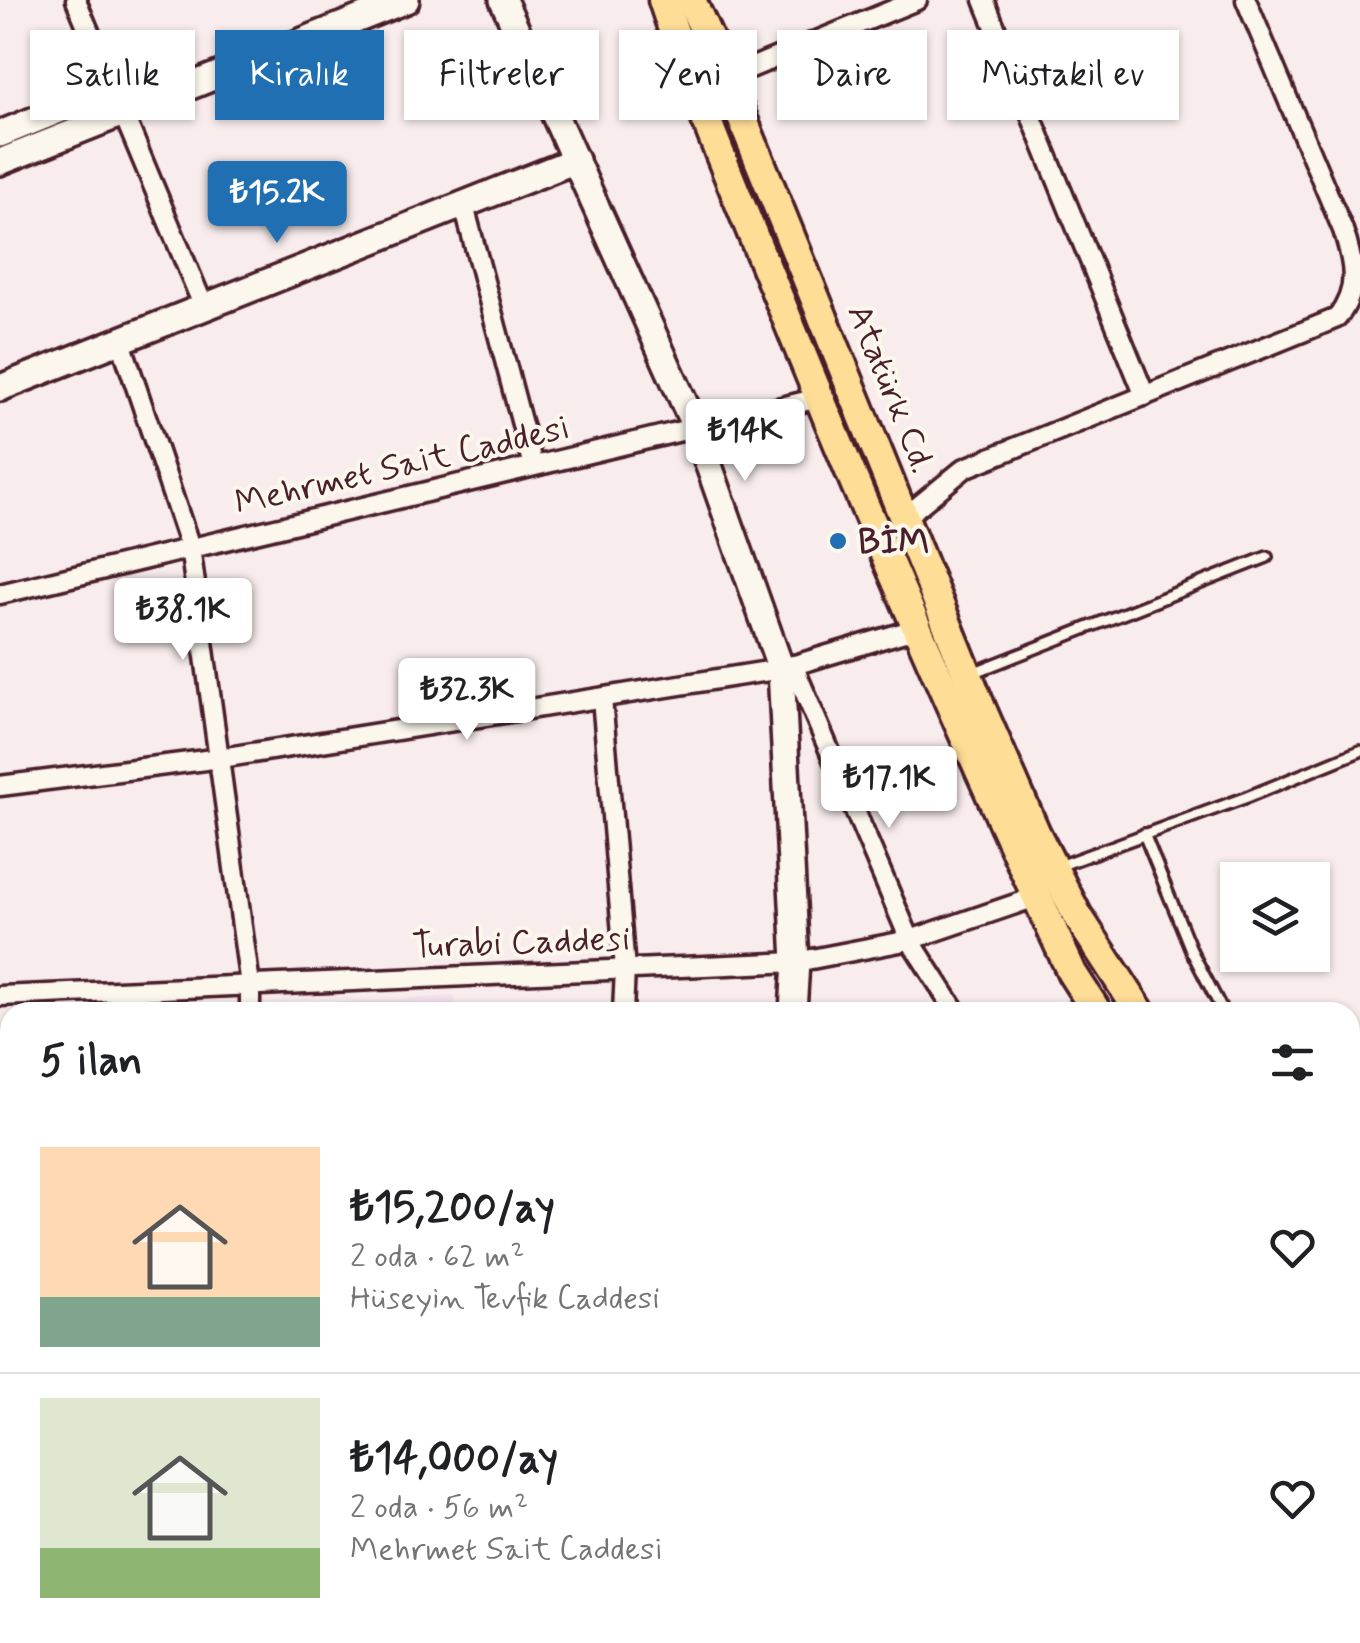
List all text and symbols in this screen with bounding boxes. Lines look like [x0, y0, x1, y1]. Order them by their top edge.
chip: Satılık [30, 30, 195, 120]
chip: Kiralık [215, 30, 384, 120]
chip: Filtreler [404, 30, 599, 120]
chip: Yeni [619, 30, 757, 120]
chip: Daire [777, 30, 927, 120]
chip: Müstakil ev [947, 30, 1179, 120]
pin: ₺15.2K [196, 161, 358, 246]
text: ₺15.2K [230, 172, 324, 214]
street label: Atatürk Cd. [835, 298, 945, 480]
pin: ₺14K [686, 399, 804, 484]
street label: Mehrmet Sait Caddesi [230, 405, 575, 527]
text: ₺14K [708, 410, 782, 452]
place label: BİM [858, 520, 929, 566]
marker: BİM [827, 530, 849, 552]
pin: ₺38.1K [102, 578, 264, 663]
text: ₺38.1K [136, 589, 230, 631]
pin: ₺32.3K [386, 658, 548, 743]
text: ₺32.3K [420, 669, 514, 711]
pin: ₺17.1K [808, 746, 970, 831]
text: ₺17.1K [843, 757, 935, 799]
map controls [1220, 862, 1330, 972]
button: layers [1220, 862, 1330, 972]
street label: Turabi Caddesi [411, 916, 631, 970]
text: 5 ilan [40, 1035, 142, 1090]
icon: filters [1265, 1035, 1320, 1090]
text: ₺15,200/ay [350, 1181, 555, 1236]
icon: home [120, 1187, 240, 1307]
icon: heart [1265, 1220, 1320, 1275]
text: 2 oda · 62 m² [350, 1236, 524, 1278]
text: Hüseyin Tevfik Caddesi [350, 1278, 660, 1320]
text: ₺14,000/ay [350, 1432, 558, 1487]
icon: home [120, 1438, 240, 1558]
icon: heart [1265, 1471, 1320, 1526]
text: 2 oda · 56 m² [350, 1487, 528, 1529]
text: Mehrmet Sait Caddesi [350, 1529, 663, 1571]

